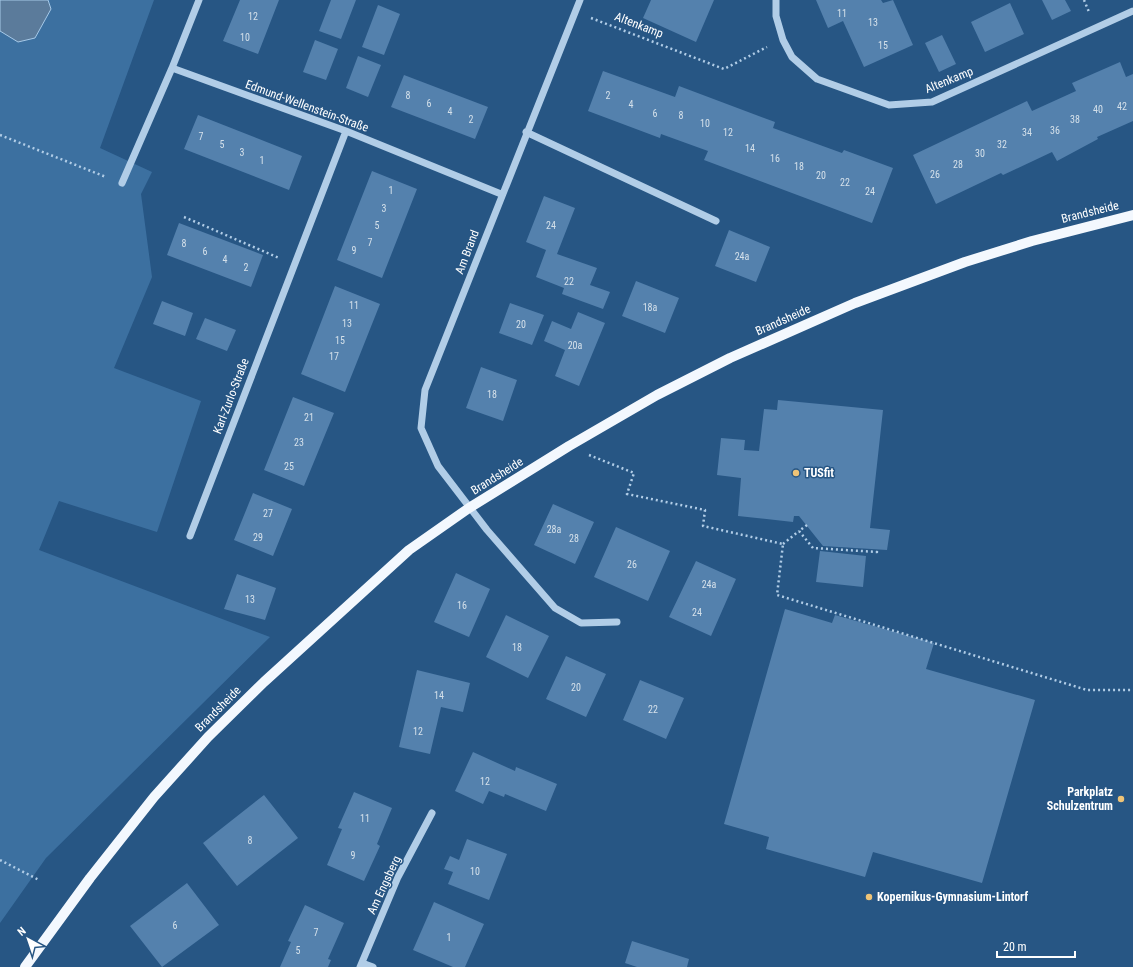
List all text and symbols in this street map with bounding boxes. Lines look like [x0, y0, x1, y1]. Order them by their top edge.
house number: 11 [837, 8, 847, 19]
street label: Altenkamp [613, 9, 665, 41]
house number: 12 [248, 11, 258, 22]
house number: 13 [868, 17, 878, 28]
house number: 10 [240, 32, 250, 43]
house number: 15 [878, 40, 888, 51]
street label: Altenkamp [923, 64, 975, 96]
street label: Edmund-Wellenstein-Straße [244, 77, 371, 135]
house number: 8 [406, 90, 411, 101]
house number: 2 [606, 90, 611, 101]
house number: 6 [427, 98, 432, 109]
house number: 4 [629, 99, 634, 110]
house number: 42 [1117, 101, 1127, 112]
house number: 40 [1093, 104, 1103, 115]
house number: 4 [448, 106, 453, 117]
house number: 6 [653, 108, 658, 119]
house number: 8 [679, 110, 684, 121]
house number: 2 [469, 114, 474, 125]
house number: 38 [1070, 114, 1080, 125]
house number: 10 [700, 118, 710, 129]
house number: 36 [1050, 125, 1060, 136]
house number: 12 [723, 127, 733, 138]
house number: 34 [1022, 127, 1032, 138]
house number: 7 [199, 131, 204, 142]
house number: 5 [220, 139, 225, 150]
house number: 32 [997, 139, 1007, 150]
house number: 14 [745, 143, 755, 154]
house number: 3 [240, 147, 245, 158]
house number: 30 [975, 148, 985, 159]
house number: 16 [770, 153, 780, 164]
house number: 1 [260, 155, 264, 166]
house number: 28 [953, 159, 963, 170]
house number: 18 [794, 161, 804, 172]
house number: 26 [930, 169, 940, 180]
house number: 20 [816, 170, 826, 181]
house number: 22 [840, 177, 850, 188]
house number: 1 [389, 185, 393, 196]
house number: 24 [865, 186, 875, 197]
street label: Brandsheide [1060, 198, 1121, 226]
house number: 3 [382, 203, 387, 214]
house number: 5 [375, 220, 380, 231]
house number: 24 [546, 220, 556, 231]
street label: Am Brand [452, 228, 482, 276]
house number: 7 [368, 237, 373, 248]
house number: 8 [182, 238, 187, 249]
house number: 9 [352, 245, 357, 256]
house number: 6 [203, 246, 208, 257]
house number: 24a [735, 251, 750, 262]
house number: 4 [223, 254, 228, 265]
house number: 2 [244, 262, 249, 273]
house number: 22 [564, 276, 574, 287]
house number: 11 [349, 300, 359, 311]
house number: 18a [643, 302, 658, 313]
street label: Brandsheide [753, 302, 813, 338]
house number: 13 [342, 318, 352, 329]
house number: 20 [516, 319, 526, 330]
house number: 15 [335, 335, 345, 346]
house number: 20a [568, 340, 583, 351]
house number: 17 [329, 351, 339, 362]
street label: Karl-Zurlo-Straße [210, 356, 252, 436]
house number: 18 [487, 389, 497, 400]
house number: 21 [304, 412, 314, 423]
house number: 23 [294, 437, 304, 448]
street label: Brandsheide [468, 454, 526, 497]
house number: 25 [284, 461, 294, 472]
place label: TUSfit [804, 466, 834, 480]
marker: TUSfit [791, 468, 801, 478]
house number: 27 [263, 508, 273, 519]
house number: 28a [547, 524, 562, 535]
house number: 29 [253, 532, 263, 543]
house number: 28 [569, 533, 579, 544]
house number: 26 [627, 559, 637, 570]
house number: 24a [702, 579, 717, 590]
house number: 13 [245, 594, 255, 605]
house number: 16 [457, 600, 467, 611]
house number: 24 [692, 607, 702, 618]
house number: 18 [512, 642, 522, 653]
house number: 20 [571, 682, 581, 693]
street label: Brandsheide [192, 683, 244, 735]
house number: 14 [434, 690, 444, 701]
house number: 22 [648, 704, 658, 715]
house number: 12 [413, 726, 423, 737]
house number: 12 [480, 776, 490, 787]
place label: Parkplatz Schulzentrum [1047, 785, 1113, 813]
marker: Parkplatz Schulzentrum [1116, 794, 1126, 804]
house number: 11 [360, 813, 370, 824]
house number: 8 [248, 835, 253, 846]
house number: 9 [351, 850, 356, 861]
street label: Am Engsberg [364, 853, 404, 916]
house number: 10 [470, 866, 480, 877]
place label: Kopernikus-Gymnasium-Lintorf [877, 890, 1028, 904]
marker: Kopernikus-Gymnasium-Lintorf [864, 892, 874, 902]
north arrow [8, 919, 48, 959]
house number: 6 [173, 920, 178, 931]
text: N [15, 924, 29, 939]
house number: 7 [314, 927, 319, 938]
house number: 1 [447, 932, 451, 943]
scale bar [997, 933, 1075, 959]
text: 20 m [1003, 940, 1027, 954]
house number: 5 [296, 945, 301, 956]

